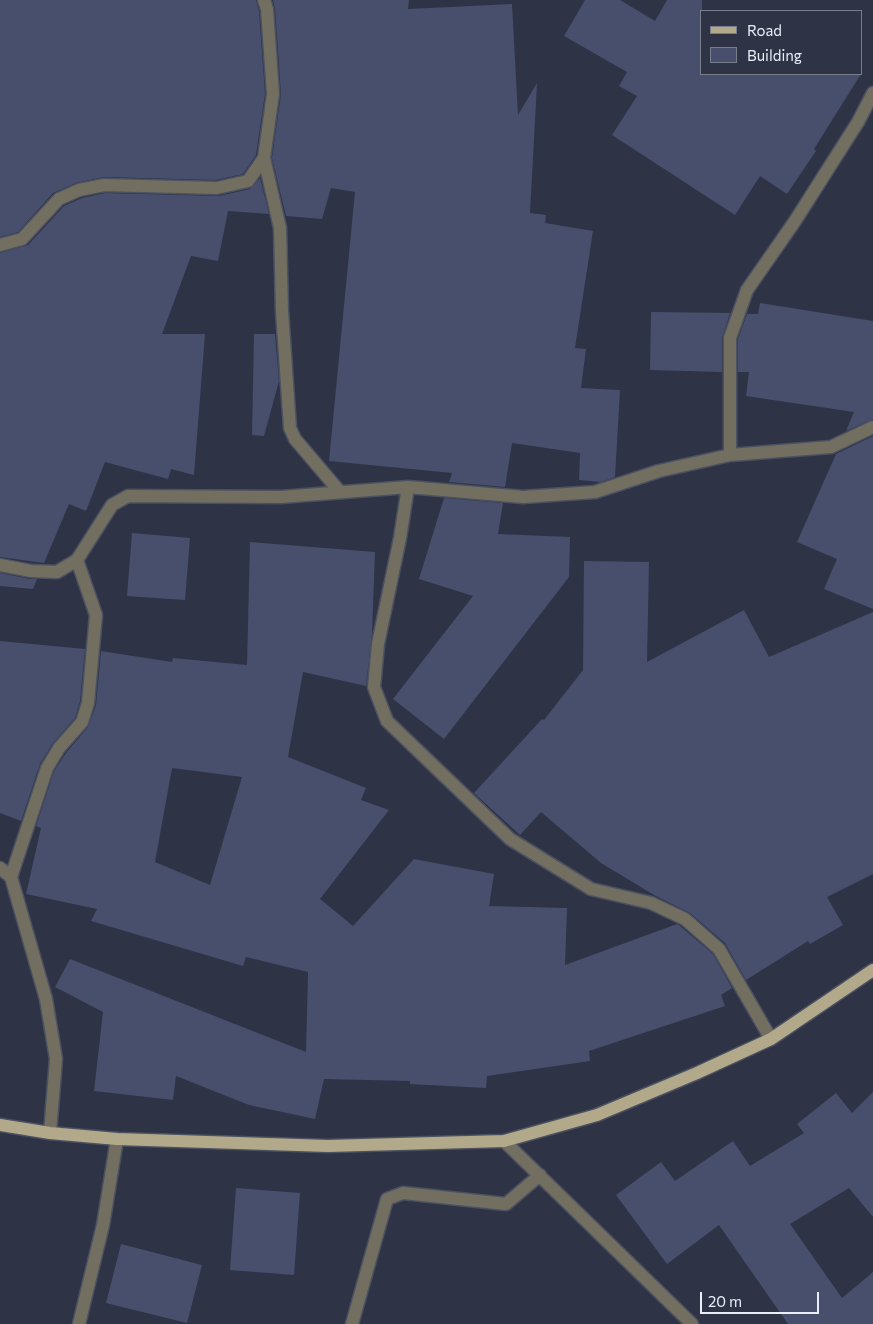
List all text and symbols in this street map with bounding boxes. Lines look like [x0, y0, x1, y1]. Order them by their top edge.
legend [700, 10, 863, 75]
text: Road [747, 21, 782, 39]
text: Building [747, 46, 802, 64]
scale bar [703, 1282, 822, 1314]
text: 20 m [708, 1292, 742, 1310]

